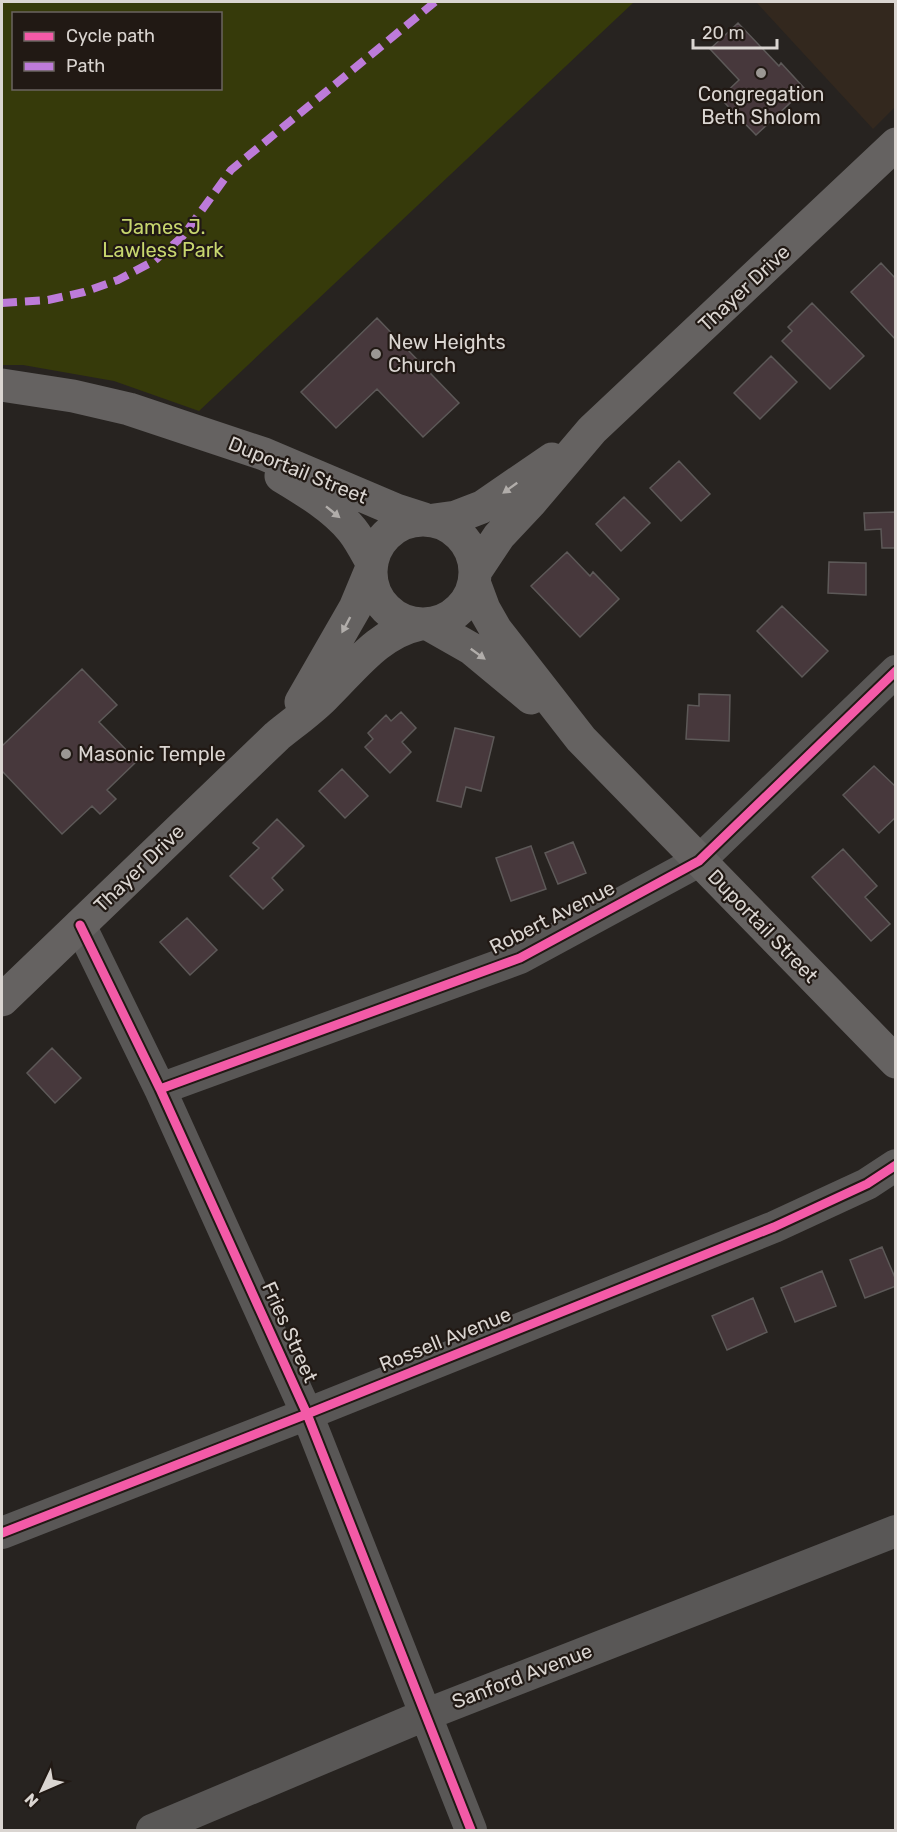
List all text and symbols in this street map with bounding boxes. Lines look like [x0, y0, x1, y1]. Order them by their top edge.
legend [12, 12, 222, 90]
scale bar [693, 12, 777, 50]
text: 20 m [702, 22, 744, 44]
text: Cycle path [66, 25, 155, 47]
text: Path [66, 55, 105, 77]
marker: Congregation Beth Sholom [754, 66, 768, 80]
place label: Congregation Beth Sholom [698, 82, 824, 129]
park label: James J. Lawless Park [102, 215, 224, 262]
street label: Thayer Drive [693, 240, 795, 336]
place label: New Heights Church [388, 330, 506, 377]
marker: New Heights Church [369, 347, 383, 361]
street label: Duportail Street [225, 431, 371, 509]
one-way arrow [503, 482, 518, 494]
one-way arrow [325, 505, 340, 518]
one-way arrow [341, 617, 351, 634]
one-way arrow [469, 648, 485, 660]
place label: Masonic Temple [78, 742, 226, 766]
marker: Masonic Temple [59, 747, 73, 761]
street label: Thayer Drive [89, 819, 189, 917]
street label: Duportail Street [703, 864, 823, 988]
street label: Robert Avenue [485, 875, 619, 959]
street label: Fries Street [257, 1278, 323, 1386]
street label: Rossell Avenue [376, 1302, 514, 1376]
street label: Sanford Avenue [449, 1638, 595, 1714]
north arrow [12, 1760, 72, 1820]
text: N [21, 1789, 42, 1811]

